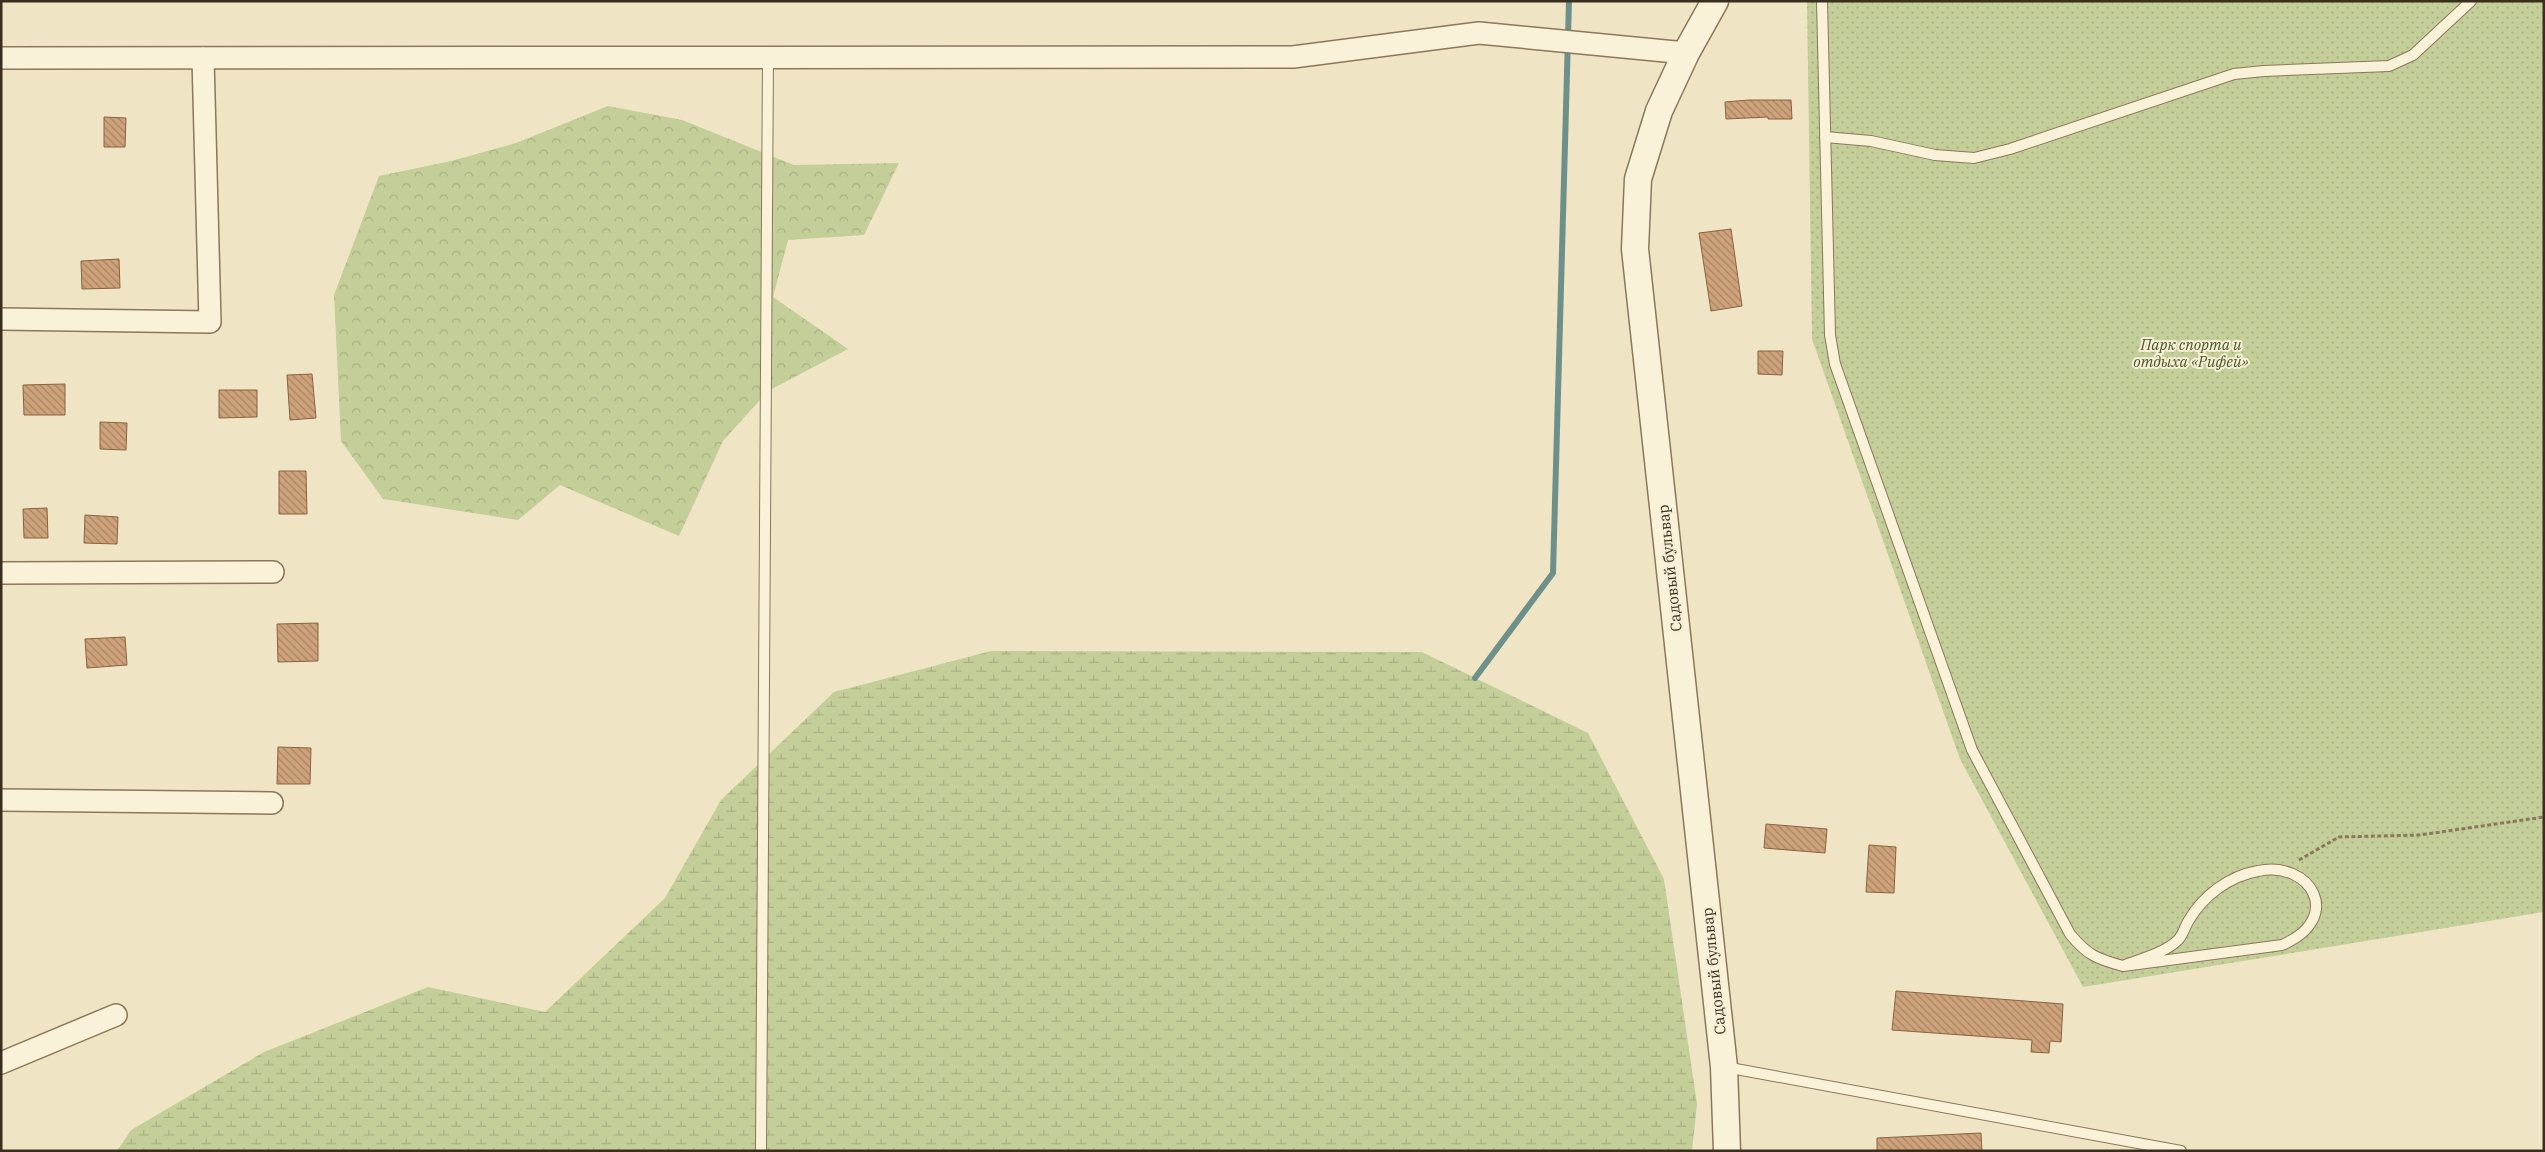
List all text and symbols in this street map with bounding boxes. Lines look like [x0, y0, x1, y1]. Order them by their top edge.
park label: Парк спорта и отдыха «Рифей» [2133, 335, 2249, 371]
street label: Садовый бульвар [1653, 504, 1686, 633]
street label: Садовый бульвар [1697, 907, 1730, 1036]

